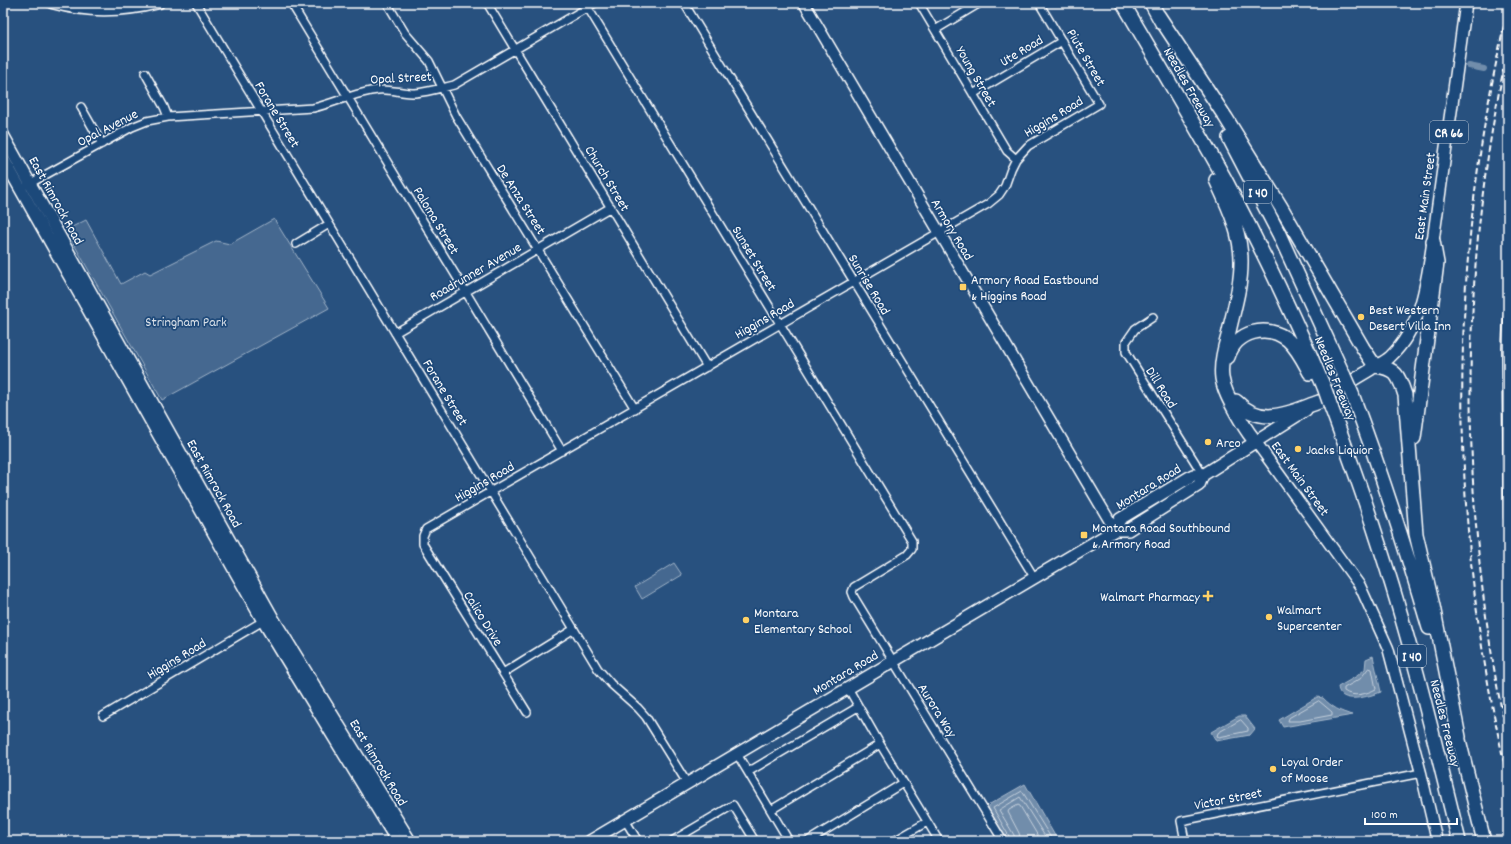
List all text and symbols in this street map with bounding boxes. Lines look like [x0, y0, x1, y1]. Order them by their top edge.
street label: Piute Street [1061, 25, 1110, 91]
street label: Ute Road [997, 31, 1048, 73]
street label: Young Street [950, 43, 1001, 111]
street label: Needles Freeway [1157, 44, 1219, 132]
street label: Opal Street [370, 67, 432, 91]
street label: Forane Street [249, 78, 304, 152]
street label: Higgins Road [1020, 92, 1088, 143]
street label: Opal Avenue [74, 105, 142, 153]
road number: CR 66 [1430, 121, 1468, 143]
street label: Church Street [579, 142, 634, 216]
street label: East Main Street [1410, 151, 1442, 241]
street label: East Rimrock Road [23, 153, 88, 249]
street label: De Anza Street [491, 161, 550, 239]
road number: I 40 [1244, 181, 1272, 203]
street label: Paloma Street [407, 183, 463, 259]
street label: Armory Road [925, 195, 978, 265]
street label: Sunset Street [726, 223, 781, 296]
street label: Roadrunner Avenue [426, 238, 526, 307]
street label: Sunrise Road [842, 251, 894, 319]
place label: Armory Road Eastbound & Higgins Road [971, 271, 1098, 307]
marker: Armory Road Eastbound & Higgins Road [958, 282, 968, 292]
street label: Higgins Road [731, 294, 799, 345]
place label: Best Western Desert Villa Inn [1369, 301, 1451, 337]
marker: Best Western Desert Villa Inn [1356, 312, 1366, 322]
park label: Stringham Park [145, 313, 227, 333]
street label: Needles Freeway [1308, 334, 1360, 424]
street label: Forane Street [417, 356, 472, 430]
street label: Dill Road [1140, 363, 1181, 413]
place label: Arco [1216, 434, 1241, 454]
street label: East Rimrock Road [181, 436, 246, 532]
marker: Arco [1203, 437, 1213, 447]
street label: East Main Street [1265, 438, 1333, 521]
place label: Jacks Liquior [1306, 441, 1373, 461]
marker: Jacks Liquior [1293, 444, 1303, 454]
street label: Higgins Road [451, 457, 519, 508]
street label: Montara Road [1112, 460, 1186, 516]
place label: Montara Road Southbound & Armory Road [1092, 519, 1230, 555]
marker: Montara Road Southbound & Armory Road [1079, 530, 1089, 540]
street label: Calico Drive [458, 588, 507, 650]
place label: Walmart Pharmacy [1100, 588, 1200, 608]
marker: Walmart Pharmacy [1203, 591, 1213, 601]
place label: Walmart Supercenter [1277, 601, 1343, 637]
place label: Montara Elementary School [754, 604, 853, 640]
marker: Walmart Supercenter [1264, 612, 1274, 622]
marker: Montara Elementary School [741, 615, 751, 625]
street label: Higgins Road [143, 634, 211, 685]
road number: I 40 [1398, 645, 1426, 667]
street label: Montara Road [809, 646, 883, 701]
street label: Needles Freeway [1424, 678, 1465, 770]
street label: Aurora Way [912, 680, 961, 742]
street label: East Rimrock Road [343, 716, 411, 810]
place label: Loyal Order of Moose [1281, 753, 1344, 789]
marker: Loyal Order of Moose [1268, 764, 1278, 774]
street label: Victor Street [1193, 784, 1264, 816]
scale bar [1365, 800, 1457, 826]
text: 100 m [1371, 807, 1398, 824]

